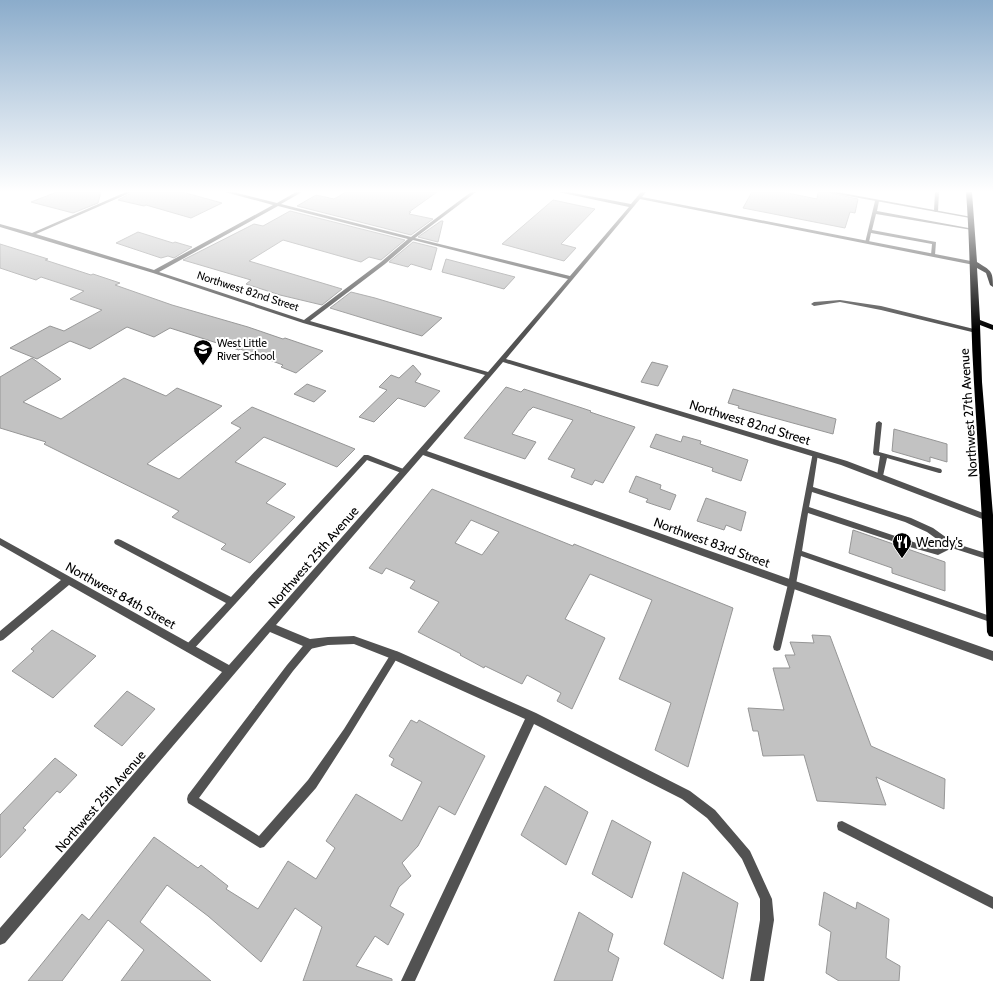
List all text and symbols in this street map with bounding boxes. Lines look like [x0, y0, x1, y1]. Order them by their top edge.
street label: Northwest 82nd Street [195, 268, 301, 314]
place label: West Little River School [217, 336, 275, 363]
school or university icon: West Little River School [192, 338, 214, 366]
street label: Northwest 27th Avenue [955, 348, 980, 478]
street label: Northwest 82nd Street [688, 396, 813, 448]
street label: Northwest 25th Avenue [264, 503, 362, 611]
street label: Northwest 83rd Street [652, 514, 773, 571]
restaurant icon: Wendy's [891, 531, 913, 559]
place label: Wendy's [916, 534, 964, 550]
street label: Northwest 84th Street [63, 558, 179, 632]
street label: Northwest 25th Avenue [51, 747, 149, 855]

